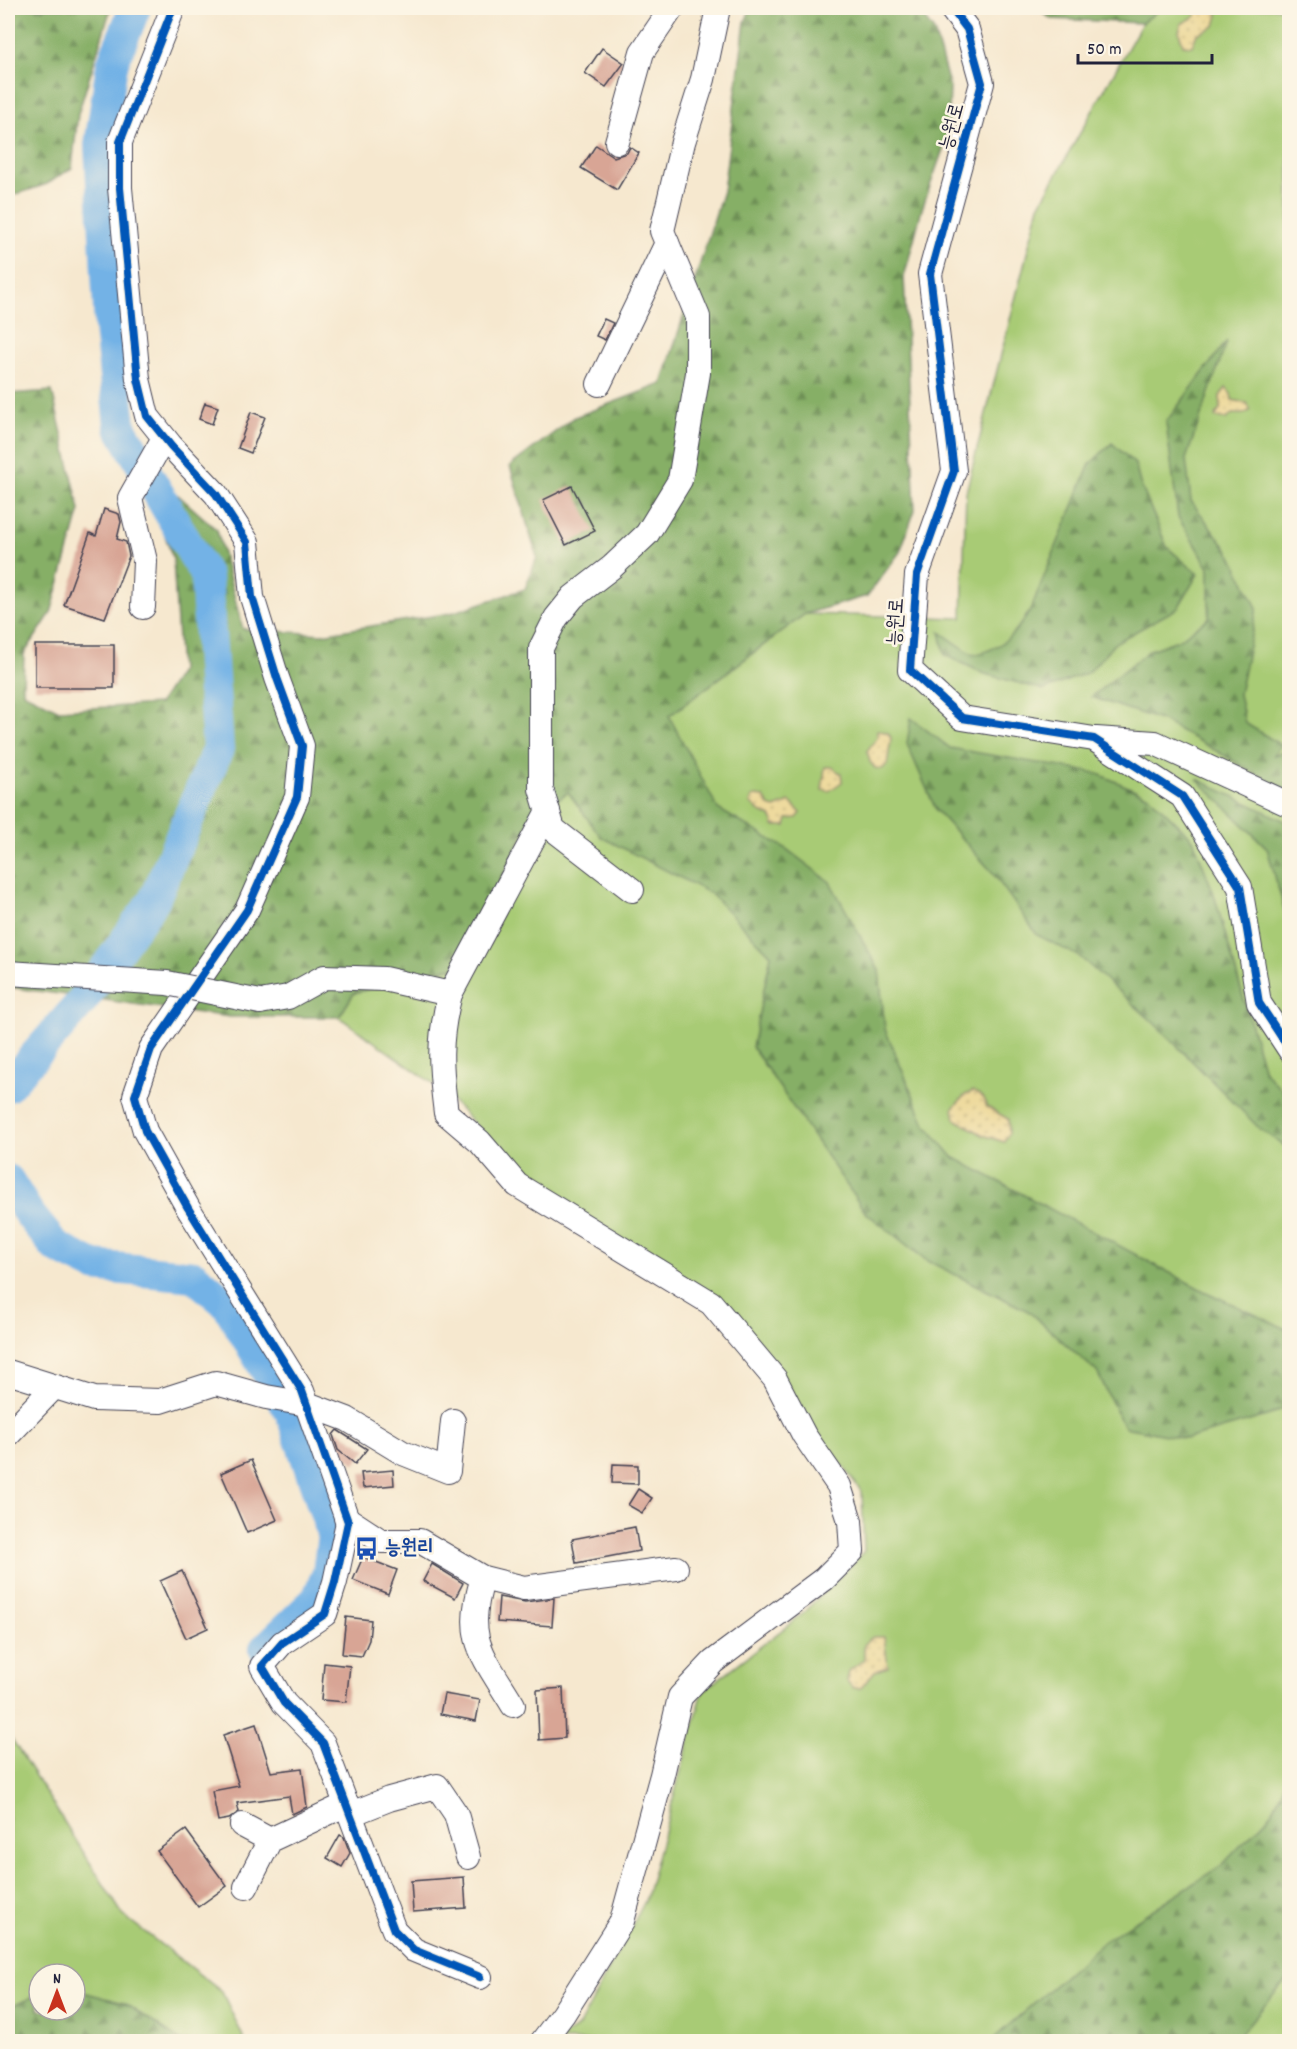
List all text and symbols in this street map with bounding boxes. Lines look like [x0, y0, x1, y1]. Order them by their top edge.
scale bar [1078, 27, 1212, 65]
text: 50 m [1087, 38, 1122, 63]
street label: 능원로 [933, 100, 973, 154]
street label: 능원로 [881, 597, 913, 647]
place label: 능원리 [385, 1535, 433, 1563]
bus stop icon: 능원리 [354, 1536, 380, 1562]
north arrow [27, 1962, 87, 2022]
text: N [53, 1968, 61, 1991]

